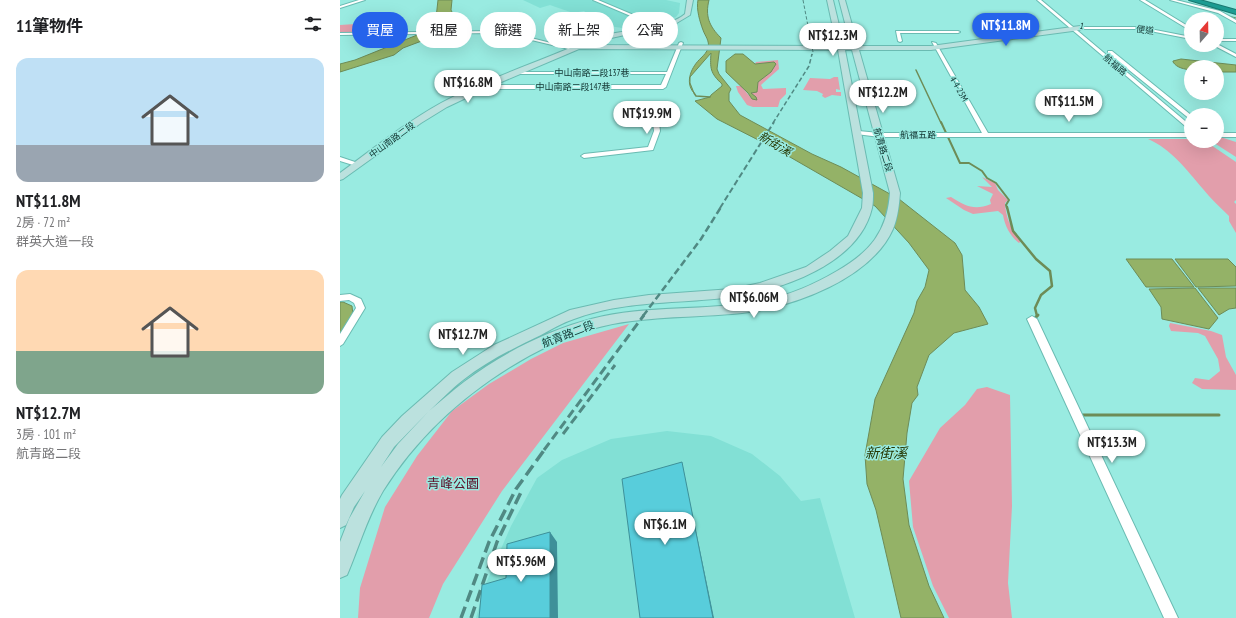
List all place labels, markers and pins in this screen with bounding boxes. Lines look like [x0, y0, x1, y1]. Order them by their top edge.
pin: NT$11.8M [965, 13, 1047, 47]
pin: NT$12.3M [792, 23, 874, 57]
pin: NT$16.8M [427, 70, 509, 104]
pin: NT$12.2M [842, 80, 924, 114]
pin: NT$11.5M [1028, 89, 1110, 123]
pin: NT$19.9M [606, 101, 688, 135]
pin: NT$6.06M [713, 285, 795, 319]
pin: NT$12.7M [422, 322, 504, 356]
pin: NT$13.3M [1071, 430, 1153, 464]
pin: NT$6.1M [628, 512, 702, 546]
pin: NT$5.96M [480, 549, 562, 583]

